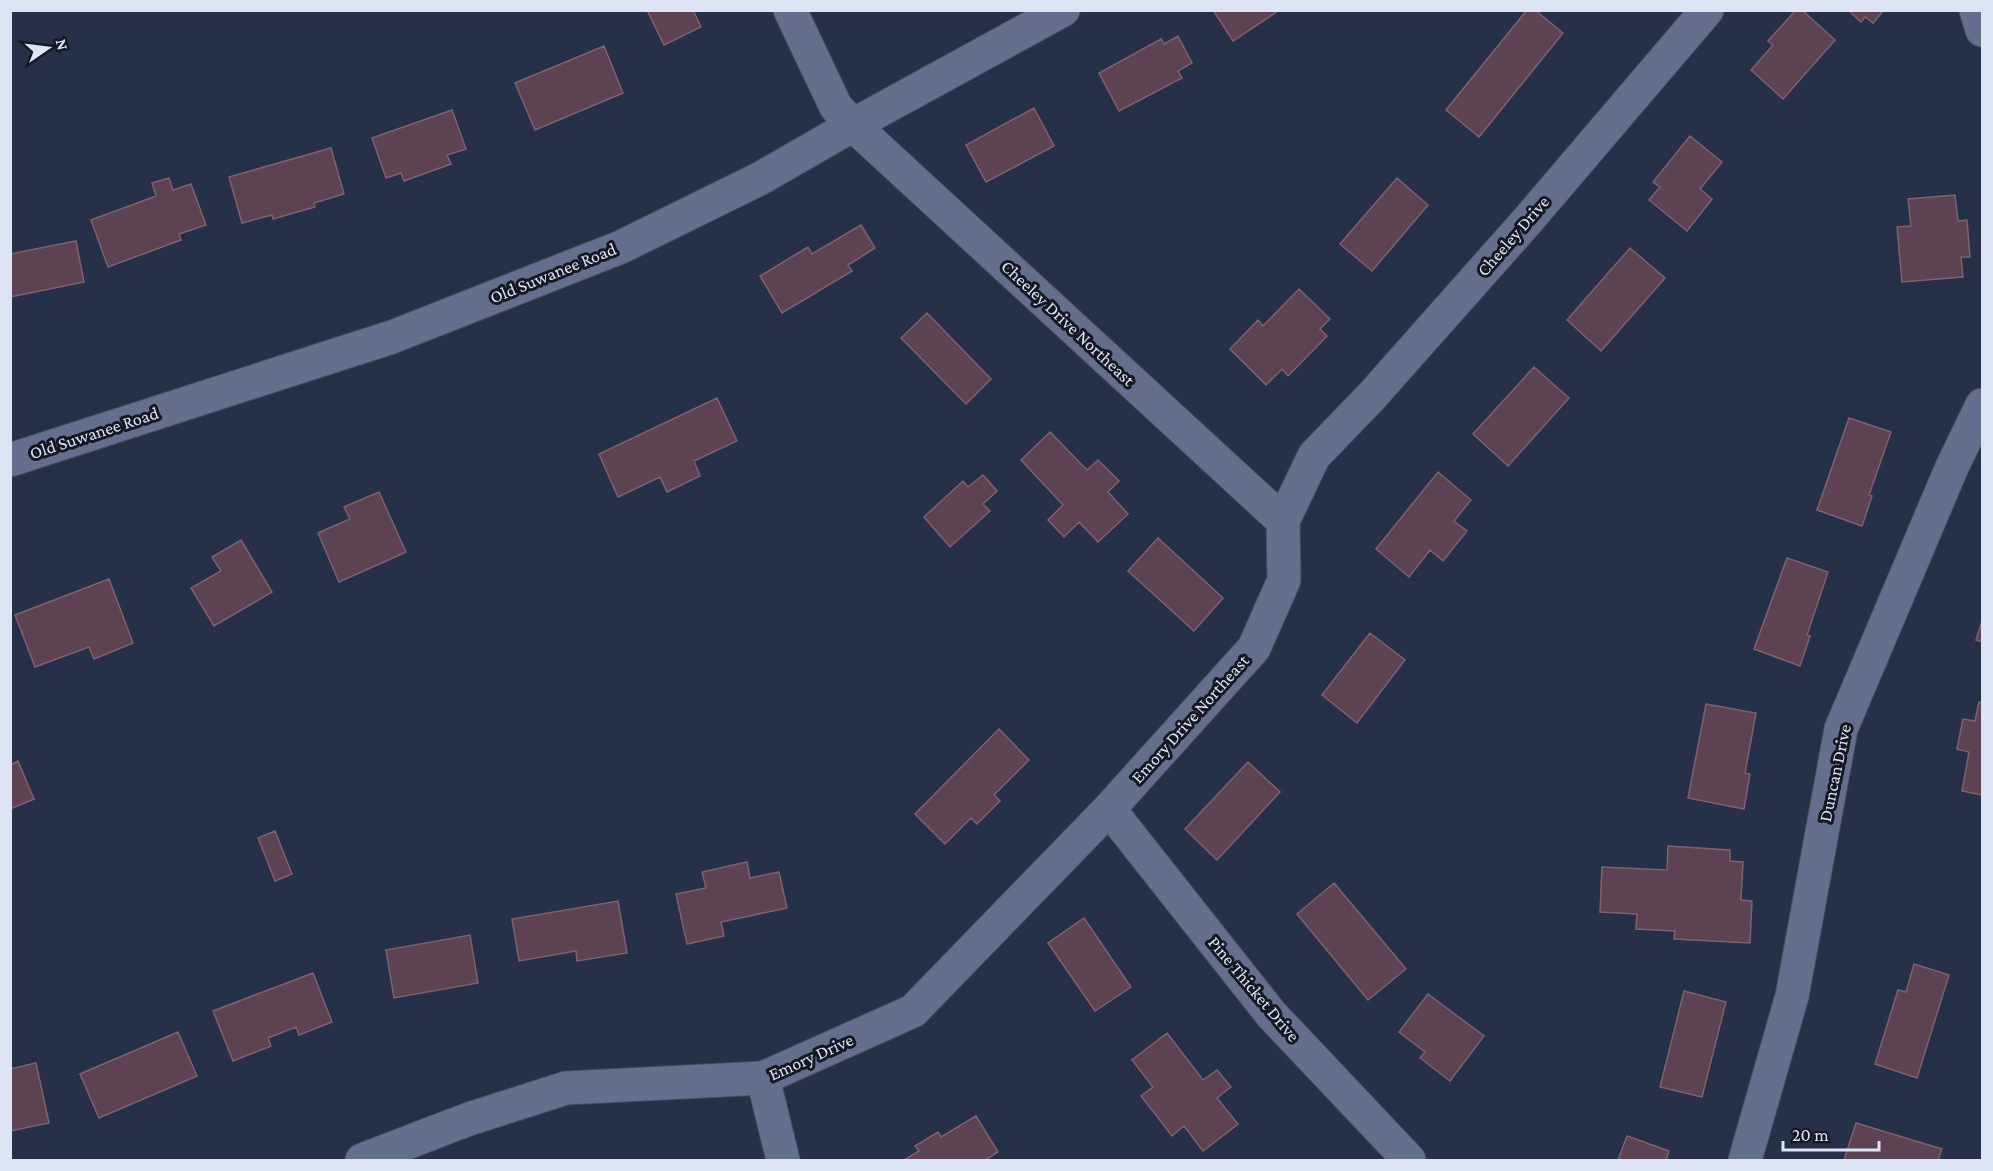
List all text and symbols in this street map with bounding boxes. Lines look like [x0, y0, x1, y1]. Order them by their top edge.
north arrow [18, 18, 78, 78]
text: N [53, 37, 72, 52]
street label: Cheeley Drive [1473, 192, 1553, 280]
street label: Old Suwanee Road [487, 238, 620, 307]
street label: Cheeley Drive Northeast [997, 256, 1140, 391]
street label: Old Suwanee Road [27, 403, 162, 463]
street label: Emory Drive Northeast [1127, 650, 1254, 787]
street label: Duncan Drive [1815, 722, 1855, 824]
street label: Pine Thicket Drive [1204, 932, 1304, 1046]
street label: Emory Drive [766, 1029, 856, 1085]
scale bar [1783, 1114, 1879, 1152]
text: 20 m [1792, 1125, 1829, 1145]

